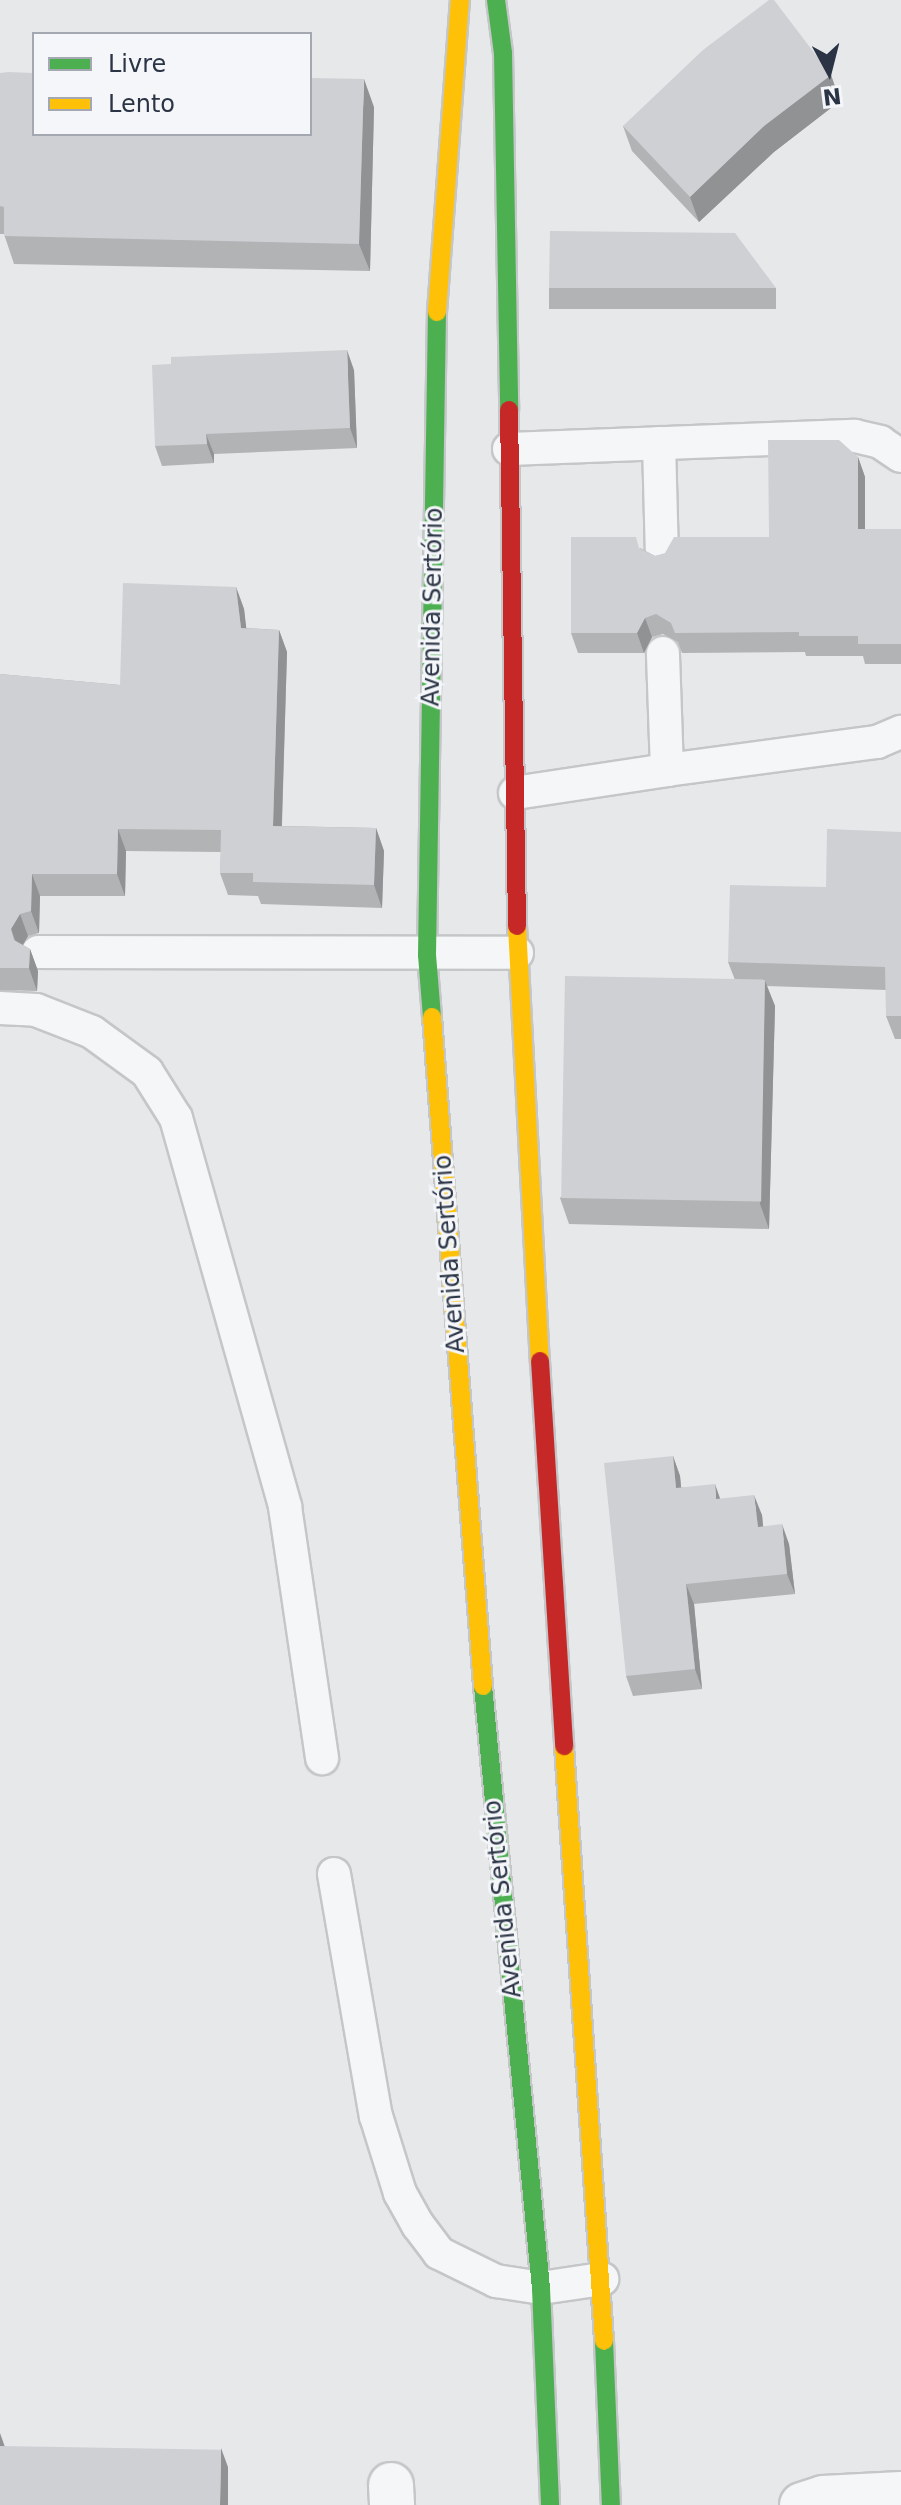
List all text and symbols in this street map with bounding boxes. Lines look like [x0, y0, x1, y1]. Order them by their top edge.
legend [32, 32, 312, 136]
north arrow [789, 32, 869, 112]
text: Livre [108, 50, 166, 78]
text: N [821, 83, 843, 110]
text: Lento [108, 90, 175, 118]
street label: Avenida Sertório [417, 507, 449, 707]
street label: Avenida Sertório [429, 1154, 471, 1354]
street label: Avenida Sertório [478, 1799, 528, 1999]

